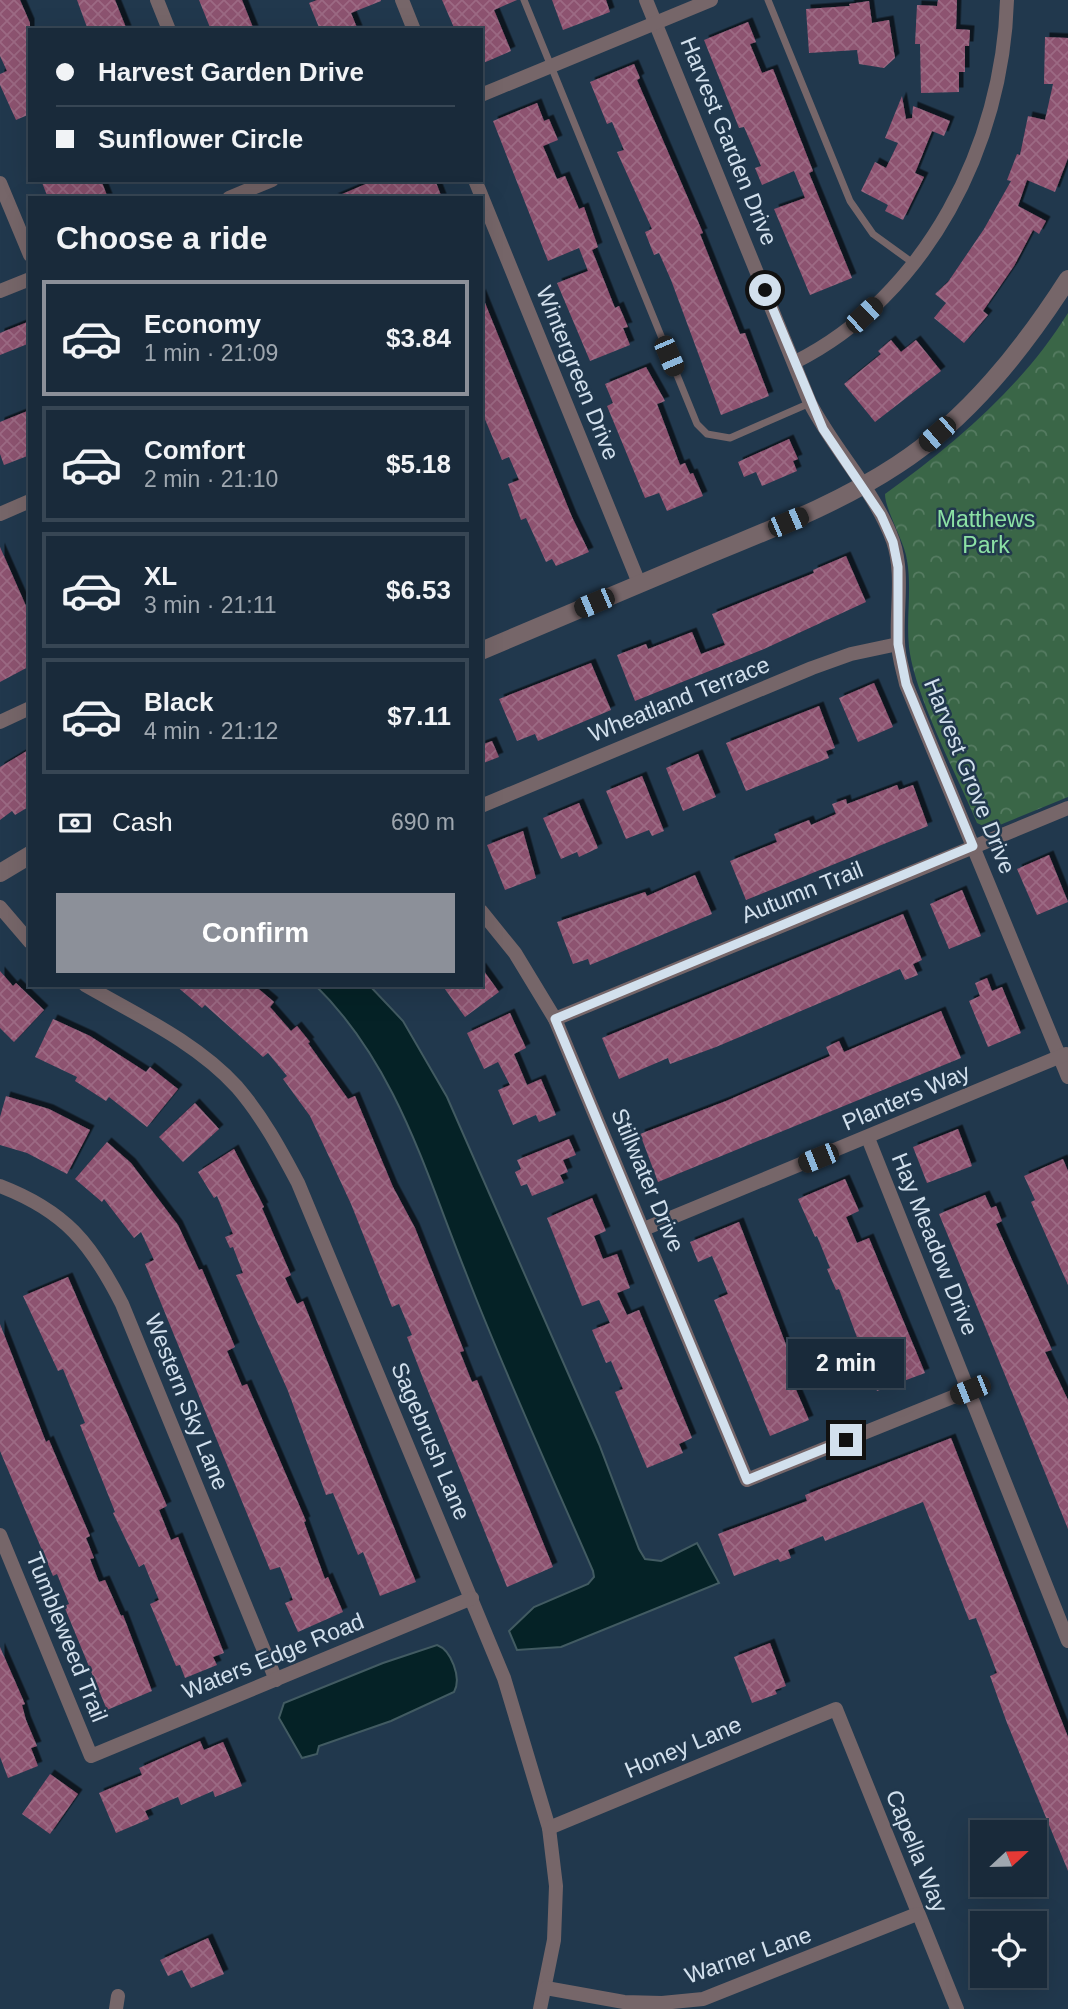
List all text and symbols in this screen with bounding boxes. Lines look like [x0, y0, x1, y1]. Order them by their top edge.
street label: Harvest Garden Drive [675, 33, 783, 249]
text: Harvest Garden Drive [98, 57, 364, 87]
text: Sunflower Circle [98, 124, 303, 154]
text: Choose a ride [56, 220, 268, 256]
route start [749, 274, 781, 306]
street label: Wintergreen Drive [531, 282, 625, 464]
car [842, 293, 887, 337]
icon: car [60, 307, 123, 370]
text: Economy [144, 309, 261, 339]
text: $3.84 [386, 323, 451, 353]
car [652, 333, 687, 379]
text: 1 min · 21:09 [144, 340, 278, 366]
car [915, 412, 960, 456]
icon: car [60, 433, 123, 496]
text: Comfort [144, 435, 245, 465]
text: $5.18 [386, 449, 451, 479]
text: 2 min · 21:10 [144, 466, 278, 492]
car [765, 504, 812, 540]
park label: Matthews Park [937, 506, 1035, 558]
icon: car [60, 559, 123, 622]
text: XL [144, 561, 177, 591]
text: $6.53 [386, 575, 451, 605]
car [571, 585, 618, 621]
text: 3 min · 21:11 [144, 592, 277, 618]
street label: Wheatland Terrace [585, 651, 773, 747]
street label: Harvest Grove Drive [919, 675, 1021, 877]
icon: car [60, 685, 123, 748]
text: Black [144, 687, 213, 717]
text: $7.11 [387, 701, 451, 731]
text: 4 min · 21:12 [144, 718, 278, 744]
icon: cash [56, 804, 94, 842]
text: Cash [112, 807, 173, 837]
text: 690 m [391, 809, 455, 835]
street label: Autumn Trail [737, 856, 867, 928]
button: Confirm [56, 893, 455, 973]
street label: Planters Way [838, 1058, 974, 1136]
street label: Stillwater Drive [606, 1104, 690, 1256]
car [795, 1140, 842, 1176]
street label: Hay Meadow Drive [887, 1149, 983, 1339]
street label: Western Sky Lane [140, 1310, 234, 1494]
callout: 2 min [788, 1338, 904, 1388]
text: 2 min [816, 1350, 876, 1376]
street label: Sagebrush Lane [386, 1358, 476, 1524]
car [947, 1372, 994, 1408]
route end [830, 1424, 862, 1456]
street label: Tumbleweed Trail [21, 1548, 113, 1726]
street label: Waters Edge Road [178, 1608, 368, 1704]
street label: Honey Lane [621, 1711, 745, 1783]
street label: Capella Way [881, 1786, 953, 1916]
north arrow [970, 1820, 1046, 1897]
map controls [970, 1820, 1047, 1988]
button: locate [970, 1911, 1047, 1988]
street label: Warner Lane [681, 1921, 815, 1989]

